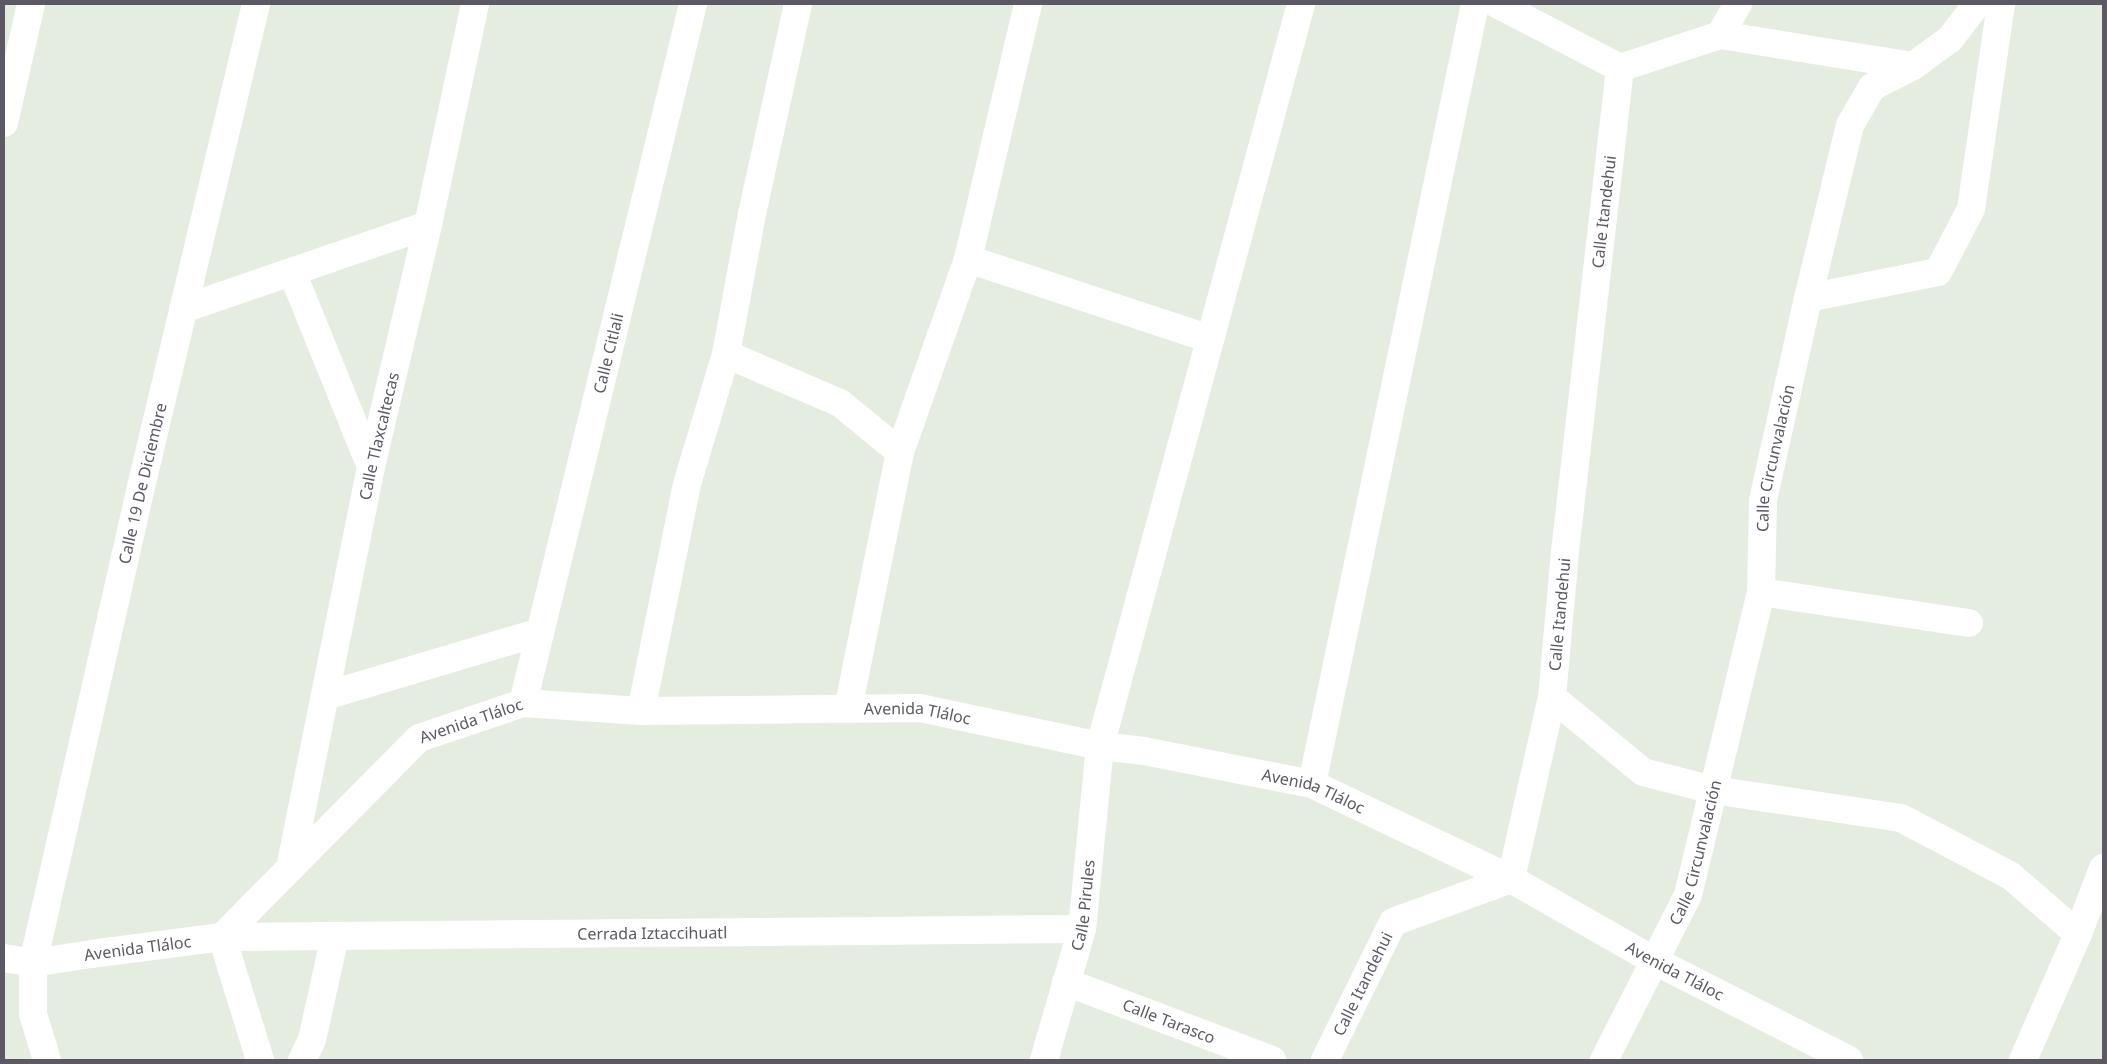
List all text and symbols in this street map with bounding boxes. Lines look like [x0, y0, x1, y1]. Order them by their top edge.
street label: Calle Itandehui [1586, 154, 1621, 269]
street label: Calle Citlali [588, 311, 628, 396]
street label: Calle Tlaxcaltecas [354, 370, 404, 502]
street label: Calle Circunvalación [1751, 382, 1799, 532]
street label: Calle 19 De Diciembre [113, 401, 172, 566]
street label: Calle Itandehui [1543, 557, 1575, 672]
street label: Avenida Tláloc [416, 693, 526, 748]
street label: Avenida Tláloc [864, 697, 973, 730]
street label: Avenida Tláloc [1260, 763, 1369, 819]
street label: Calle Circunvalación [1664, 778, 1726, 929]
street label: Calle Pirules [1065, 859, 1100, 953]
street label: Cerrada Iztaccihuatl [577, 921, 727, 945]
street label: Calle Itandehui [1328, 928, 1398, 1040]
street label: Avenida Tláloc [82, 930, 193, 966]
street label: Avenida Tláloc [1622, 936, 1728, 1006]
street label: Calle Tarasco [1119, 993, 1218, 1049]

